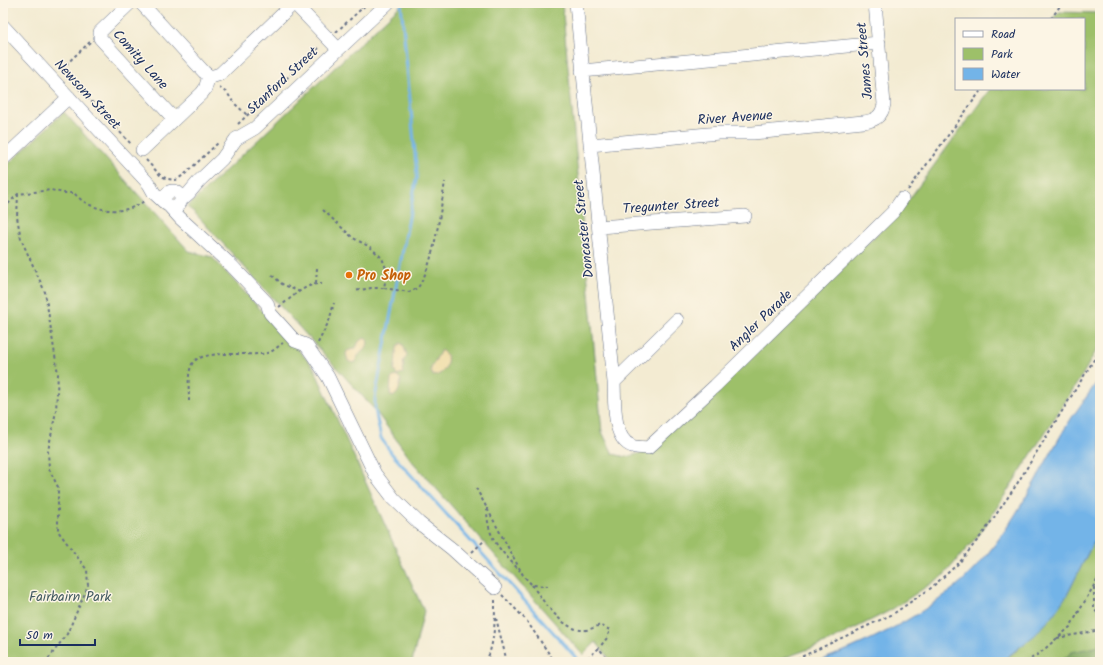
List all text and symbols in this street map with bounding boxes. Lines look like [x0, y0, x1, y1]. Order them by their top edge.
legend [955, 18, 1085, 90]
street label: James Street [851, 21, 879, 101]
street label: Comity Lane [107, 25, 174, 95]
text: Road [991, 25, 1016, 44]
street label: Stanford Street [242, 41, 324, 120]
text: Park [991, 45, 1013, 64]
street label: Newsom Street [49, 54, 126, 135]
text: Water [991, 65, 1021, 84]
street label: River Avenue [697, 104, 774, 132]
street label: Doncaster Street [568, 178, 600, 279]
street label: Tregunter Street [622, 192, 721, 220]
place label: Pro Shop [357, 265, 412, 287]
marker: Pro Shop [344, 270, 354, 280]
street label: Angler Parade [724, 284, 798, 357]
park label: Fairbairn Park [29, 586, 112, 608]
scale bar [20, 621, 95, 647]
text: 50 m [26, 626, 53, 645]

